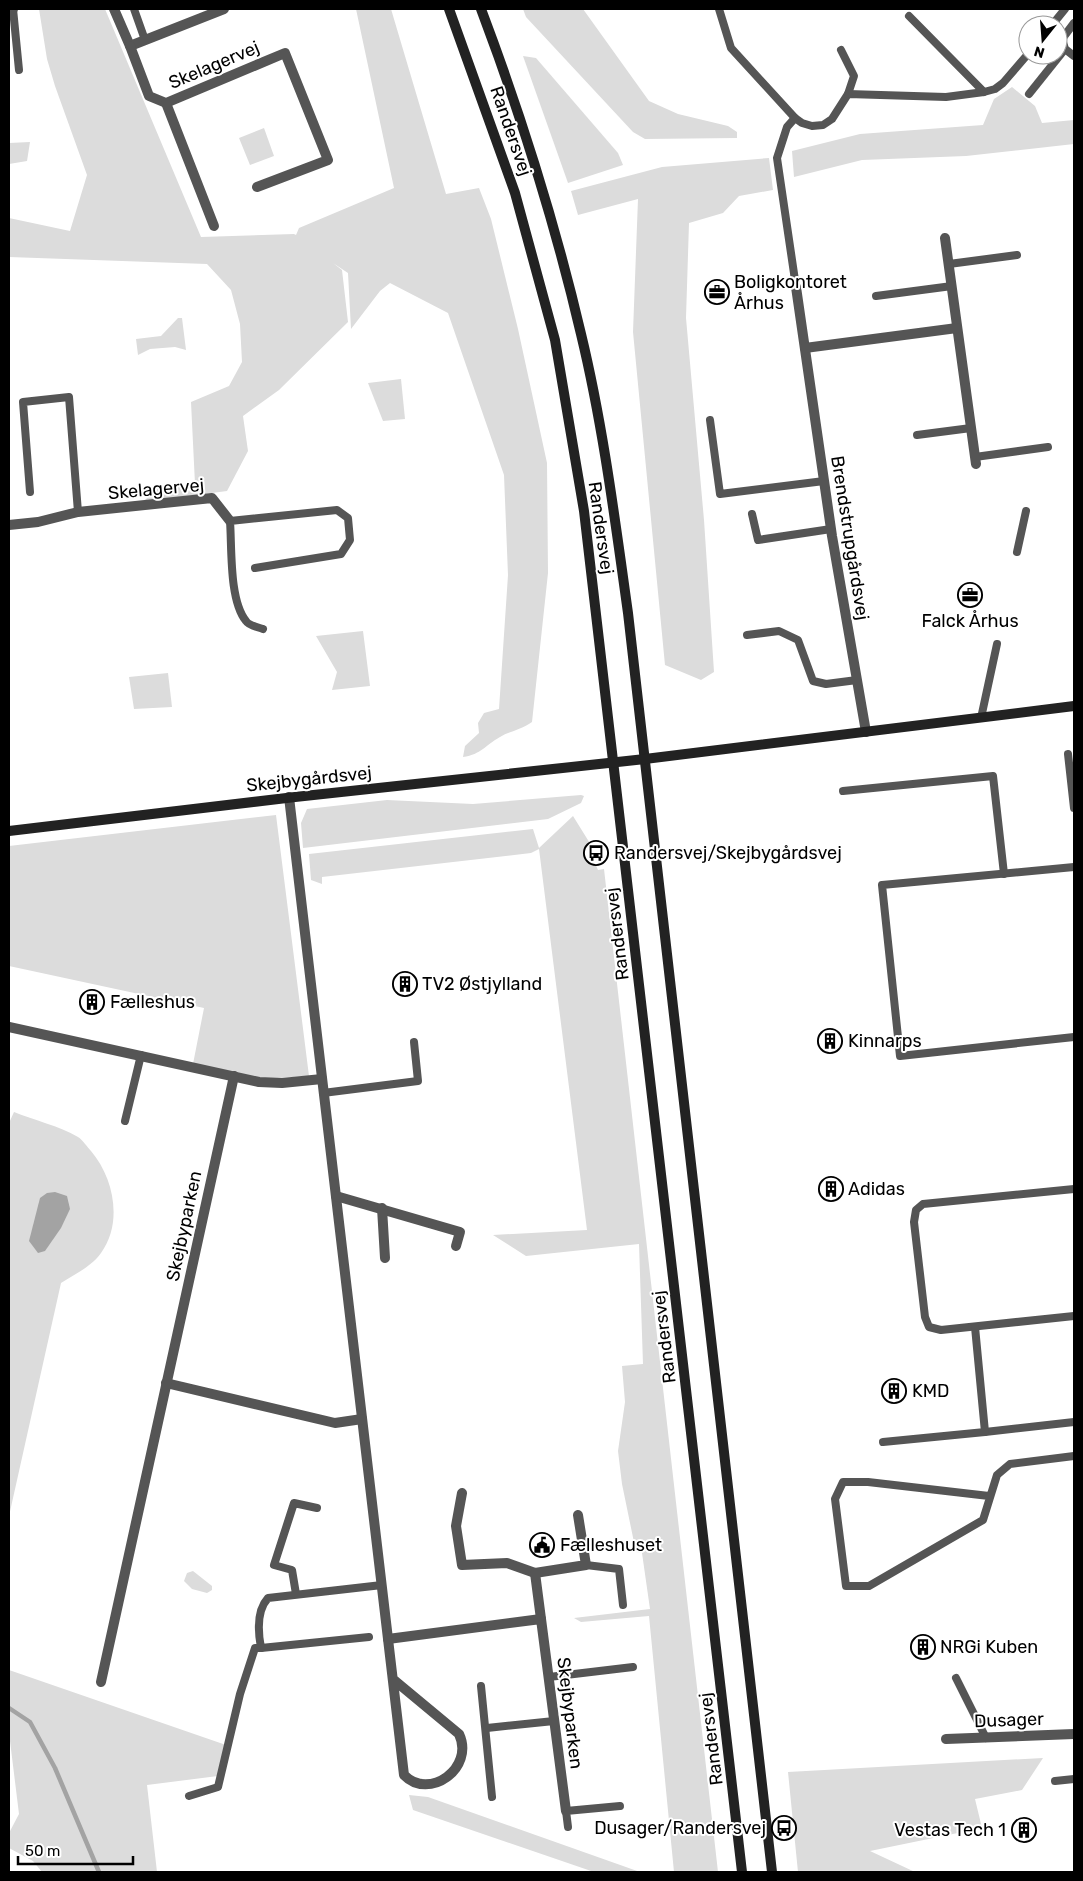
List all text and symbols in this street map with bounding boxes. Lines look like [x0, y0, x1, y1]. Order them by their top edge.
north arrow [1018, 15, 1068, 65]
street label: Skelagervej [165, 36, 263, 94]
text: N [1032, 42, 1047, 62]
street label: Randersvej [485, 83, 537, 179]
place label: Boligkontoret Århus [734, 271, 847, 314]
office icon: Boligkontoret Århus [704, 279, 730, 305]
street label: Brendstrupgårdsvej [826, 454, 874, 622]
street label: Skelagervej [107, 474, 205, 504]
street label: Randersvej [584, 480, 618, 576]
office icon: Falck Århus [957, 582, 983, 608]
place label: Falck Århus [921, 610, 1019, 632]
street label: Skejbygårdsvej [245, 761, 373, 797]
bus stop icon: Randersvej/Skejbygårdsvej [583, 840, 609, 866]
place label: Randersvej/Skejbygårdsvej [614, 842, 842, 864]
street label: Randersvej [600, 886, 634, 982]
building icon: TV2 Østjylland [392, 971, 418, 997]
place label: TV2 Østjylland [422, 973, 542, 995]
building icon: Fælleshus [79, 989, 105, 1015]
place label: Fælleshus [110, 991, 195, 1013]
building icon: Kinnarps [817, 1028, 843, 1054]
place label: Kinnarps [848, 1030, 922, 1052]
street label: Skejbyparken [162, 1169, 206, 1283]
building icon: Adidas [818, 1176, 844, 1202]
place label: Adidas [848, 1178, 905, 1200]
street label: Randersvej [647, 1289, 681, 1385]
building icon: KMD [881, 1378, 907, 1404]
place label: KMD [912, 1380, 950, 1402]
public building icon: Fælleshuset [529, 1532, 555, 1558]
place label: Fælleshuset [560, 1534, 662, 1556]
building icon: NRGi Kuben [910, 1634, 936, 1660]
place label: NRGi Kuben [940, 1636, 1038, 1658]
street label: Skejbyparken [552, 1656, 588, 1770]
street label: Randersvej [694, 1691, 728, 1787]
street label: Dusager [974, 1708, 1045, 1732]
bus stop icon: Dusager/Randersvej [771, 1815, 797, 1841]
place label: Dusager/Randersvej [594, 1817, 766, 1839]
building icon: Vestas Tech 1 [1011, 1817, 1037, 1843]
place label: Vestas Tech 1 [894, 1819, 1006, 1841]
scale bar [18, 1834, 132, 1866]
text: 50 m [25, 1842, 60, 1860]

